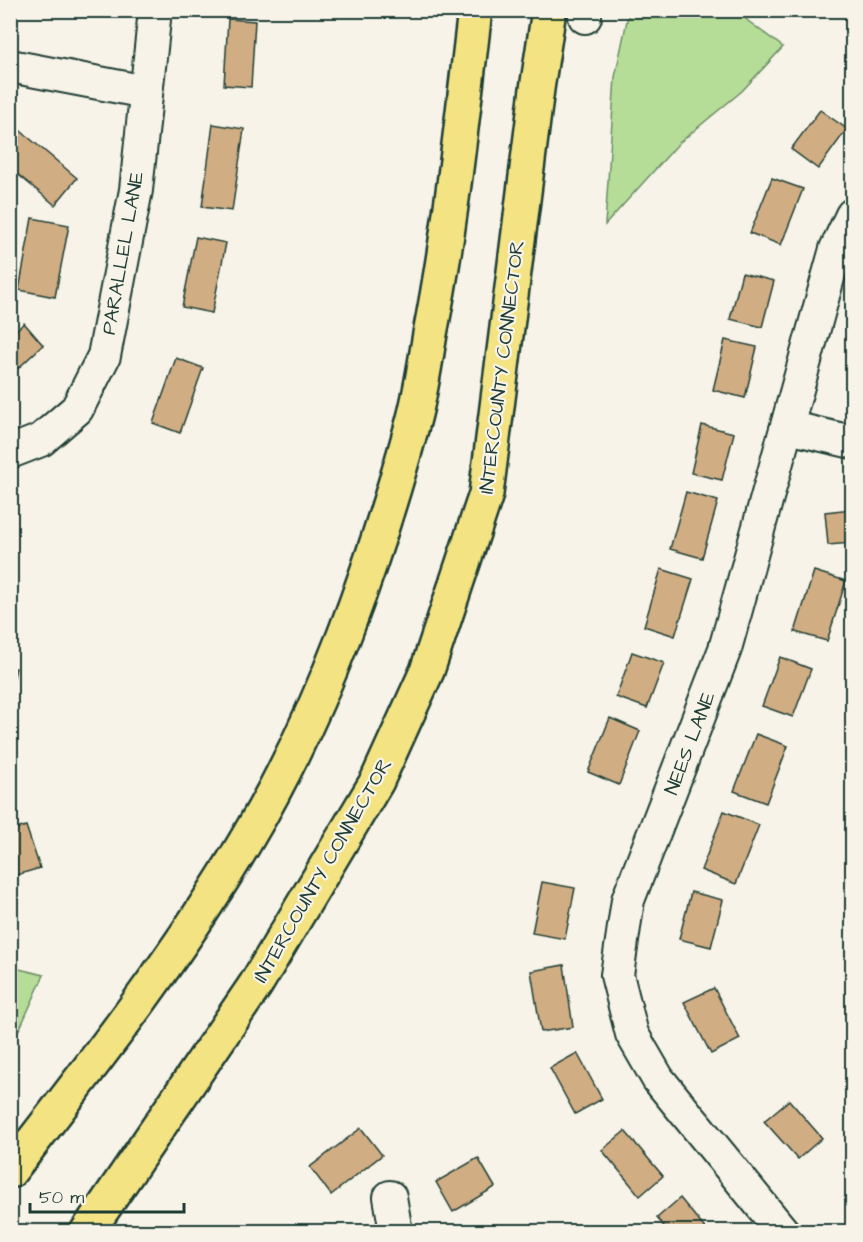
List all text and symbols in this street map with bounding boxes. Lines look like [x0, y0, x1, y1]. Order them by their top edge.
street label: PARALLEL LANE [95, 169, 151, 337]
street label: INTERCOUNTY CONNECTOR [473, 239, 531, 496]
street label: NEES LANE [657, 688, 722, 799]
street label: INTERCOUNTY CONNECTOR [247, 753, 399, 988]
scale bar [30, 1176, 184, 1214]
text: 50 m [39, 1185, 84, 1210]

